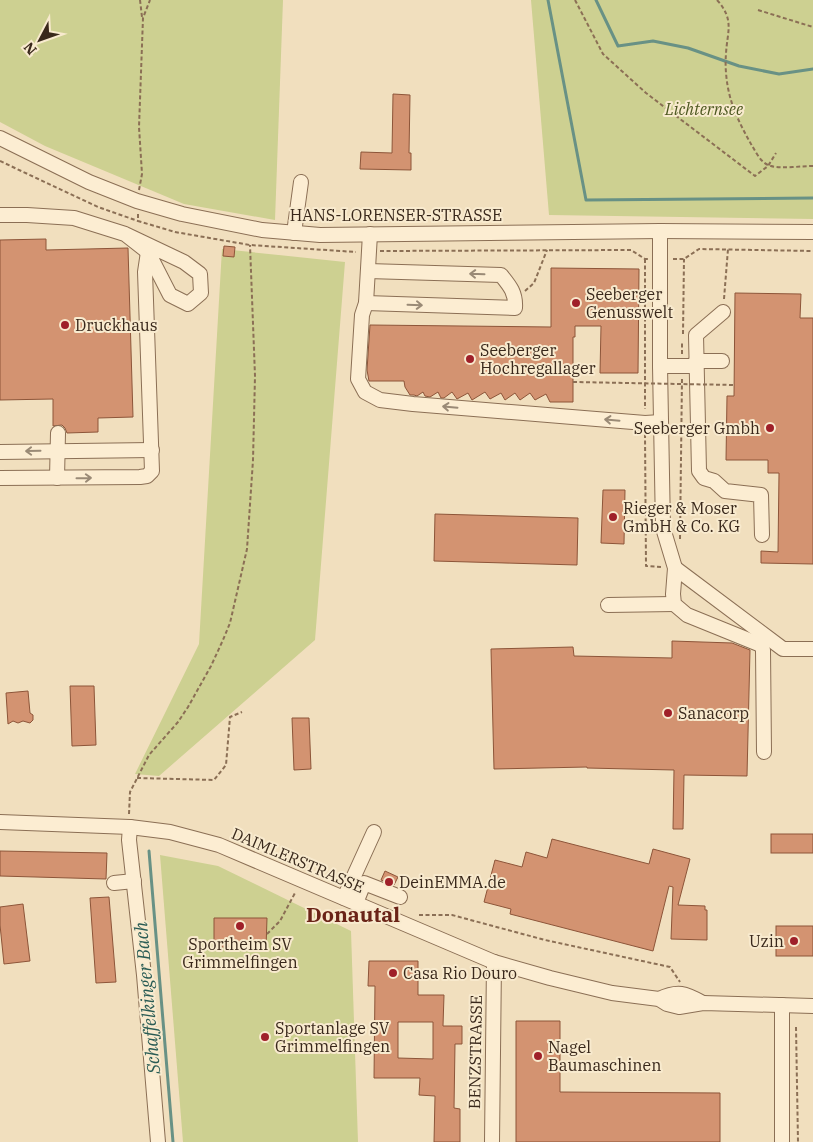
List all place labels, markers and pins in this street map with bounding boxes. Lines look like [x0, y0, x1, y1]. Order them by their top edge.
place label: Seeberger Genusswelt [586, 284, 673, 322]
marker: Seeberger Genusswelt [570, 297, 582, 309]
place label: Druckhaus [75, 315, 158, 335]
marker: Druckhaus [59, 319, 71, 331]
place label: Seeberger Hochregallager [480, 340, 596, 378]
marker: Seeberger Hochregallager [464, 353, 476, 365]
place label: Seeberger Gmbh [634, 418, 760, 438]
marker: Seeberger Gmbh [764, 422, 776, 434]
place label: Rieger & Moser GmbH & Co. KG [623, 498, 740, 536]
marker: Rieger & Moser GmbH & Co. KG [607, 511, 619, 523]
place label: Sanacorp [678, 703, 749, 723]
marker: Sanacorp [662, 707, 674, 719]
place label: DeinEMMA.de [399, 872, 506, 892]
marker: DeinEMMA.de [383, 876, 395, 888]
marker: Sportheim SV Grimmelfingen [234, 920, 246, 932]
place label: Uzin [749, 931, 784, 951]
place label: Sportheim SV Grimmelfingen [182, 934, 298, 972]
marker: Uzin [788, 935, 800, 947]
place label: Casa Rio Douro [403, 963, 517, 983]
marker: Casa Rio Douro [387, 967, 399, 979]
place label: Sportanlage SV Grimmelfingen [275, 1018, 390, 1056]
marker: Sportanlage SV Grimmelfingen [259, 1031, 271, 1043]
place label: Nagel Baumaschinen [548, 1037, 661, 1075]
marker: Nagel Baumaschinen [532, 1050, 544, 1062]

